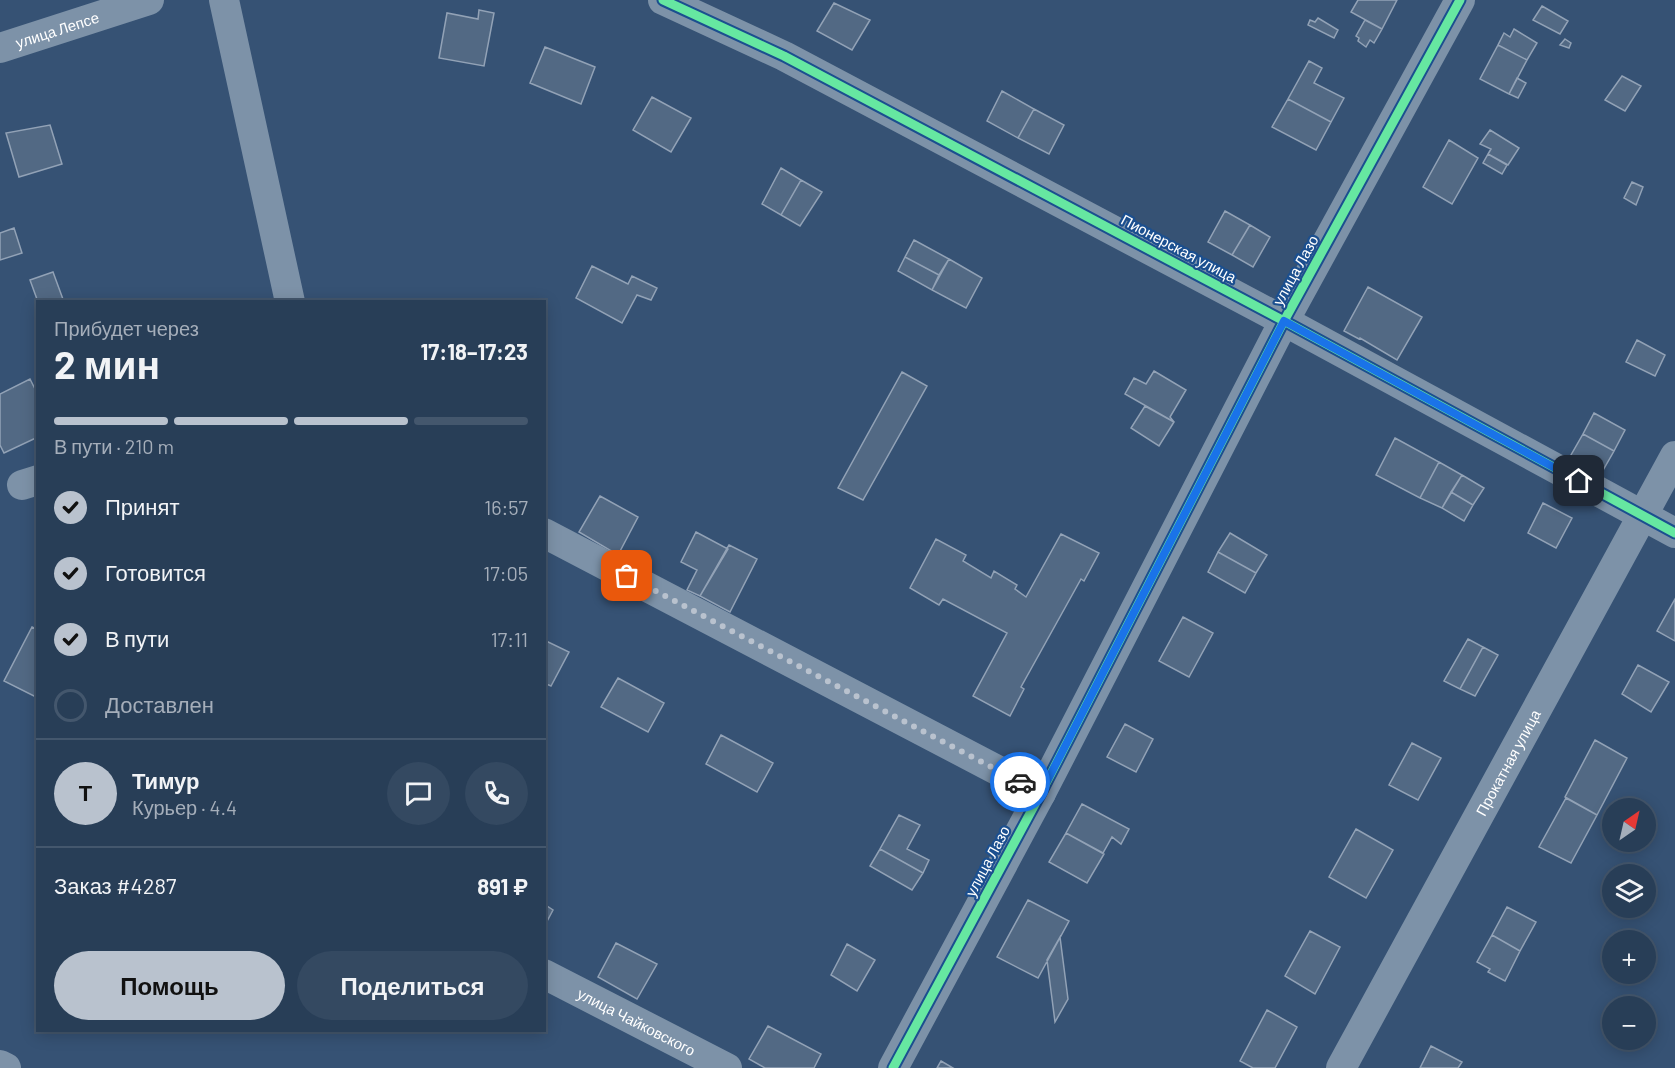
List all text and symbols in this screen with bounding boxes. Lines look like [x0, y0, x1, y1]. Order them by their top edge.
street label: улица Лепсе [13, 8, 101, 51]
street label: Пионерская улица [1118, 210, 1240, 286]
street label: улица Лазо [1268, 232, 1322, 308]
text: Прибудет через [54, 316, 199, 340]
text: 17:18–17:23 [421, 338, 528, 364]
text: 2 мин [54, 340, 160, 387]
text: В пути · 210 m [54, 434, 174, 458]
pin [1553, 455, 1604, 506]
icon: home [1562, 464, 1595, 497]
icon: check [54, 491, 87, 524]
text: Принят [105, 493, 179, 519]
text: 16:57 [484, 495, 528, 519]
pin [601, 550, 652, 601]
icon: check [54, 557, 87, 590]
text: Готовится [105, 559, 206, 585]
icon: bag [610, 559, 643, 592]
text: 17:05 [483, 561, 528, 585]
icon: check [54, 623, 87, 656]
text: В пути [105, 625, 169, 651]
text: 17:11 [491, 627, 528, 651]
text: Доставлен [105, 691, 214, 717]
street label: Прокатная улица [1471, 706, 1544, 819]
courier [990, 752, 1050, 812]
button: chat [387, 762, 450, 825]
button: phone [465, 762, 528, 825]
icon: car [1004, 766, 1037, 799]
text: Тимур [132, 767, 200, 793]
text: Т [79, 779, 92, 805]
text: Курьер · 4.4 [132, 795, 237, 819]
north arrow [1602, 798, 1656, 852]
map controls [1602, 798, 1656, 1050]
street label: улица Лазо [961, 823, 1013, 899]
button: layers [1602, 864, 1656, 918]
text: Заказ #4287 [54, 872, 176, 898]
text: 891 ₽ [477, 873, 528, 899]
button: + [1602, 930, 1656, 984]
button: Помощь [54, 951, 285, 1020]
button: Поделиться [297, 951, 528, 1020]
street label: улица Чайковского [575, 984, 698, 1059]
button: − [1602, 996, 1656, 1050]

